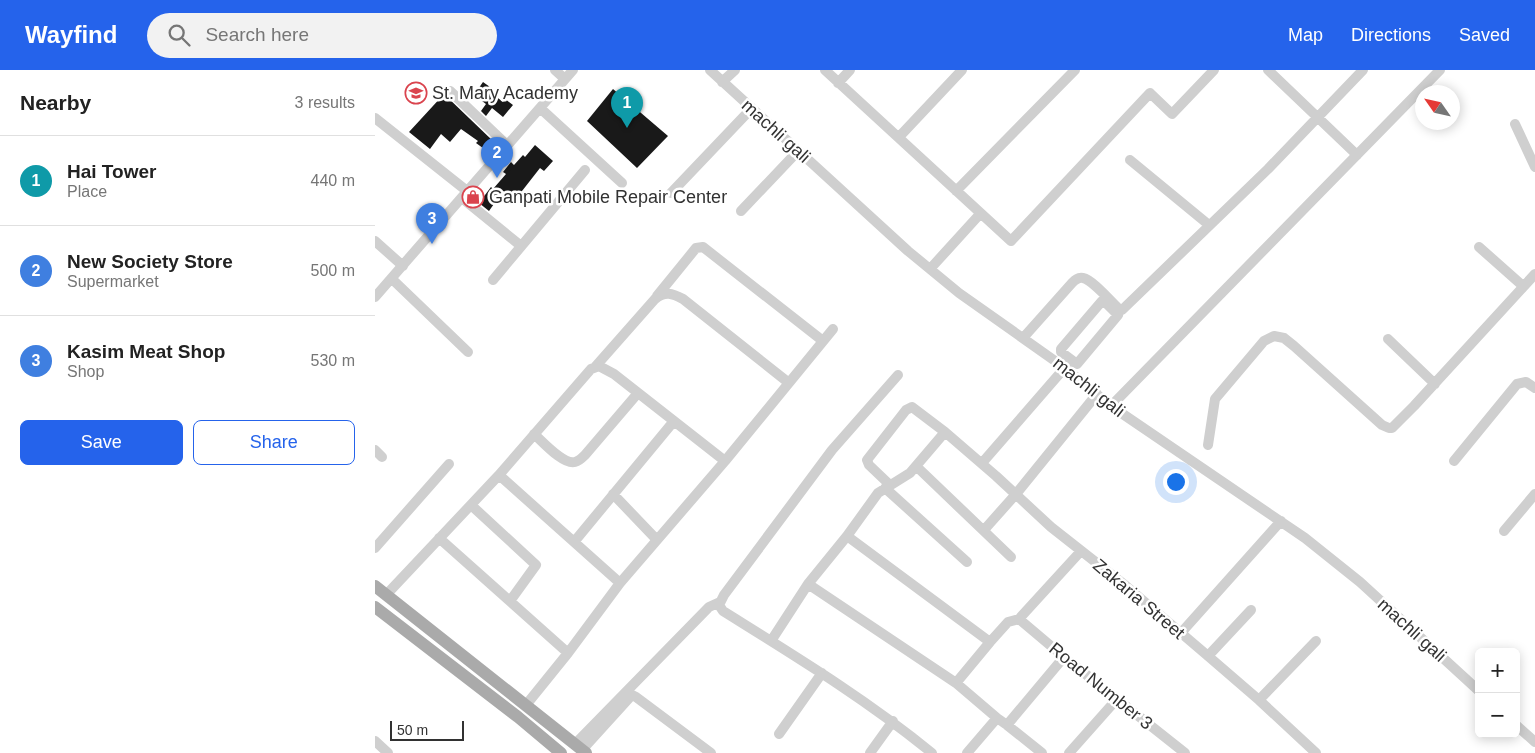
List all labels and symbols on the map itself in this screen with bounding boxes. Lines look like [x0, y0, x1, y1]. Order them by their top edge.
school or university icon: St. Mary Academy [404, 81, 428, 105]
place label: St. Mary Academy [432, 83, 578, 103]
north arrow [1415, 85, 1460, 130]
pin: 1 [611, 87, 643, 128]
street label: machli gali [738, 95, 814, 167]
pin: 2 [481, 137, 513, 178]
shop icon: Ganpati Mobile Repair Center [461, 185, 485, 209]
place label: Ganpati Mobile Repair Center [489, 187, 727, 207]
pin: 3 [416, 203, 448, 244]
street label: machli gali [1049, 353, 1129, 421]
your location [1163, 469, 1189, 495]
street label: Zakaria Street [1089, 555, 1189, 643]
street label: machli gali [1374, 594, 1450, 666]
street label: Road Number 3 [1045, 638, 1157, 734]
scale bar [390, 718, 464, 741]

